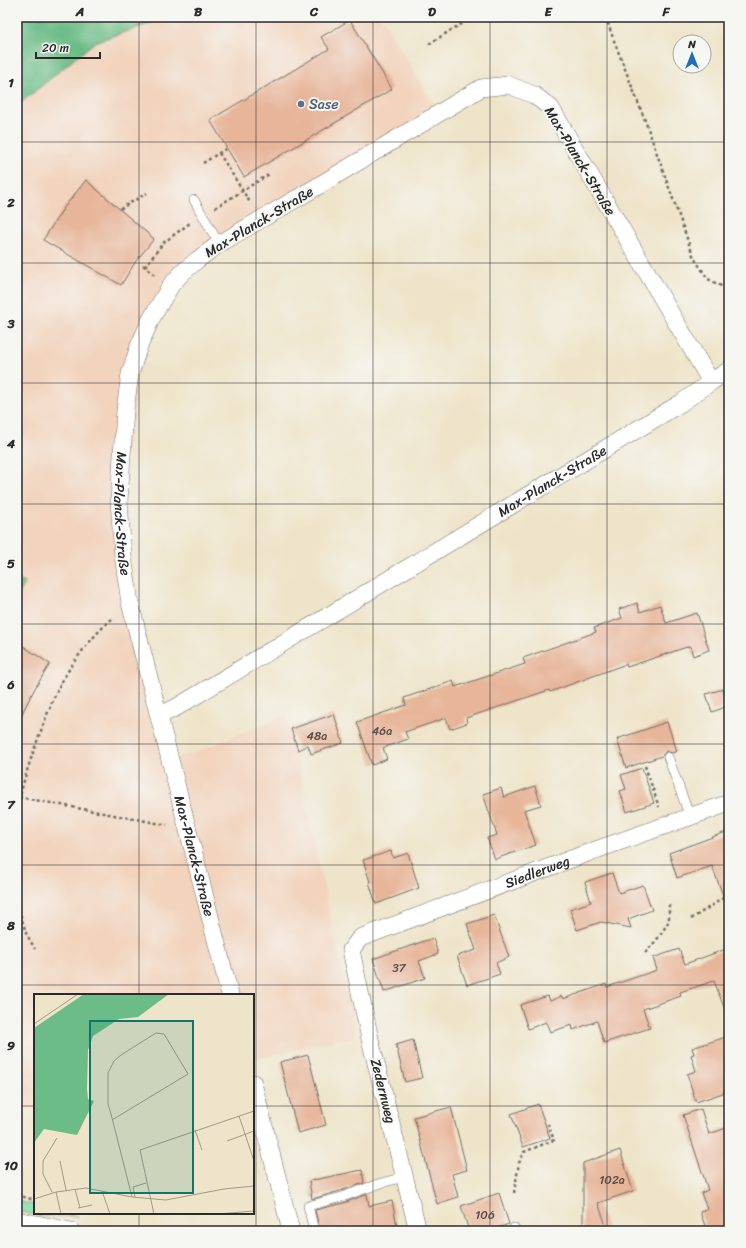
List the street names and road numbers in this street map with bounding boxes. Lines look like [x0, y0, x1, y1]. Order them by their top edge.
street label: Max-Planck-Straße [537, 101, 623, 221]
street label: Max-Planck-Straße [199, 179, 319, 265]
street label: Max-Planck-Straße [492, 438, 612, 524]
street label: Max-Planck-Straße [106, 451, 138, 577]
street label: Max-Planck-Straße [167, 793, 222, 919]
street label: Siedlerweg [501, 848, 573, 895]
street label: Zedernweg [363, 1056, 403, 1126]

